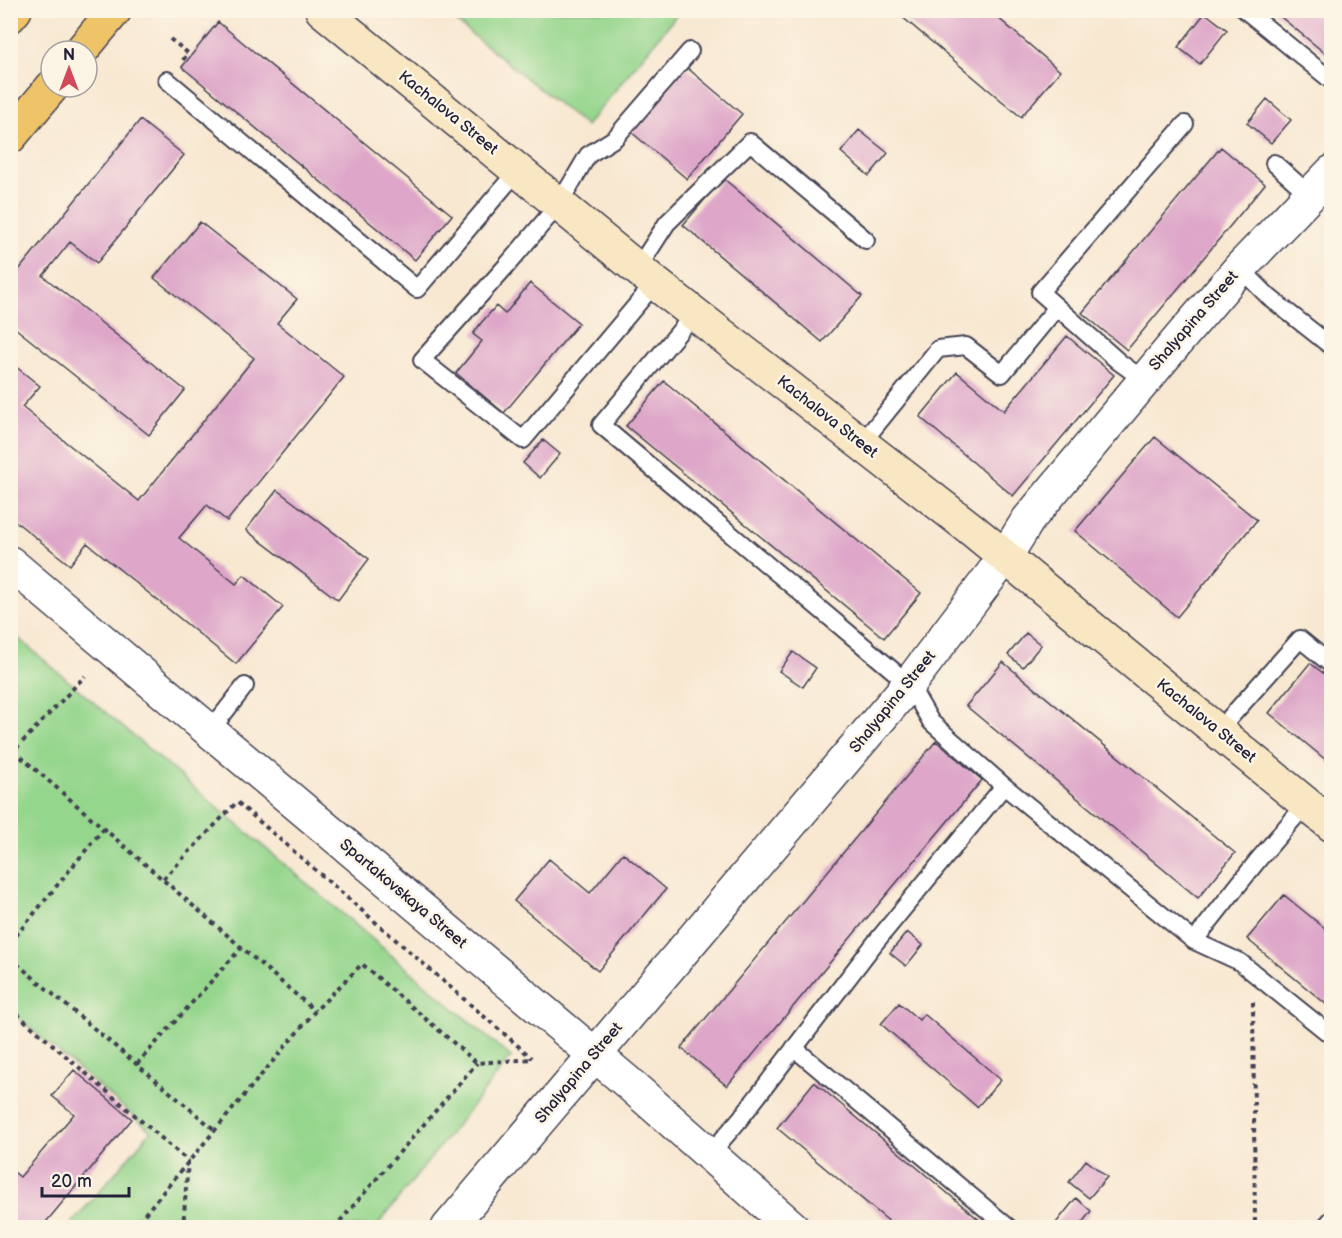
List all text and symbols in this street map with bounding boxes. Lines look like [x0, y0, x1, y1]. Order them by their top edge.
north arrow [39, 39, 99, 99]
text: N [63, 46, 75, 65]
street label: Kachalova Street [394, 67, 502, 159]
street label: Shalyapina Street [1145, 267, 1243, 375]
street label: Kachalova Street [773, 372, 881, 462]
street label: Shalyapina Street [846, 647, 940, 757]
street label: Kachalova Street [1152, 675, 1260, 767]
street label: Spartakovskaya Street [336, 835, 470, 953]
street label: Shalyapina Street [531, 1019, 627, 1127]
scale bar [42, 1160, 129, 1198]
text: 20 m [51, 1171, 92, 1192]

